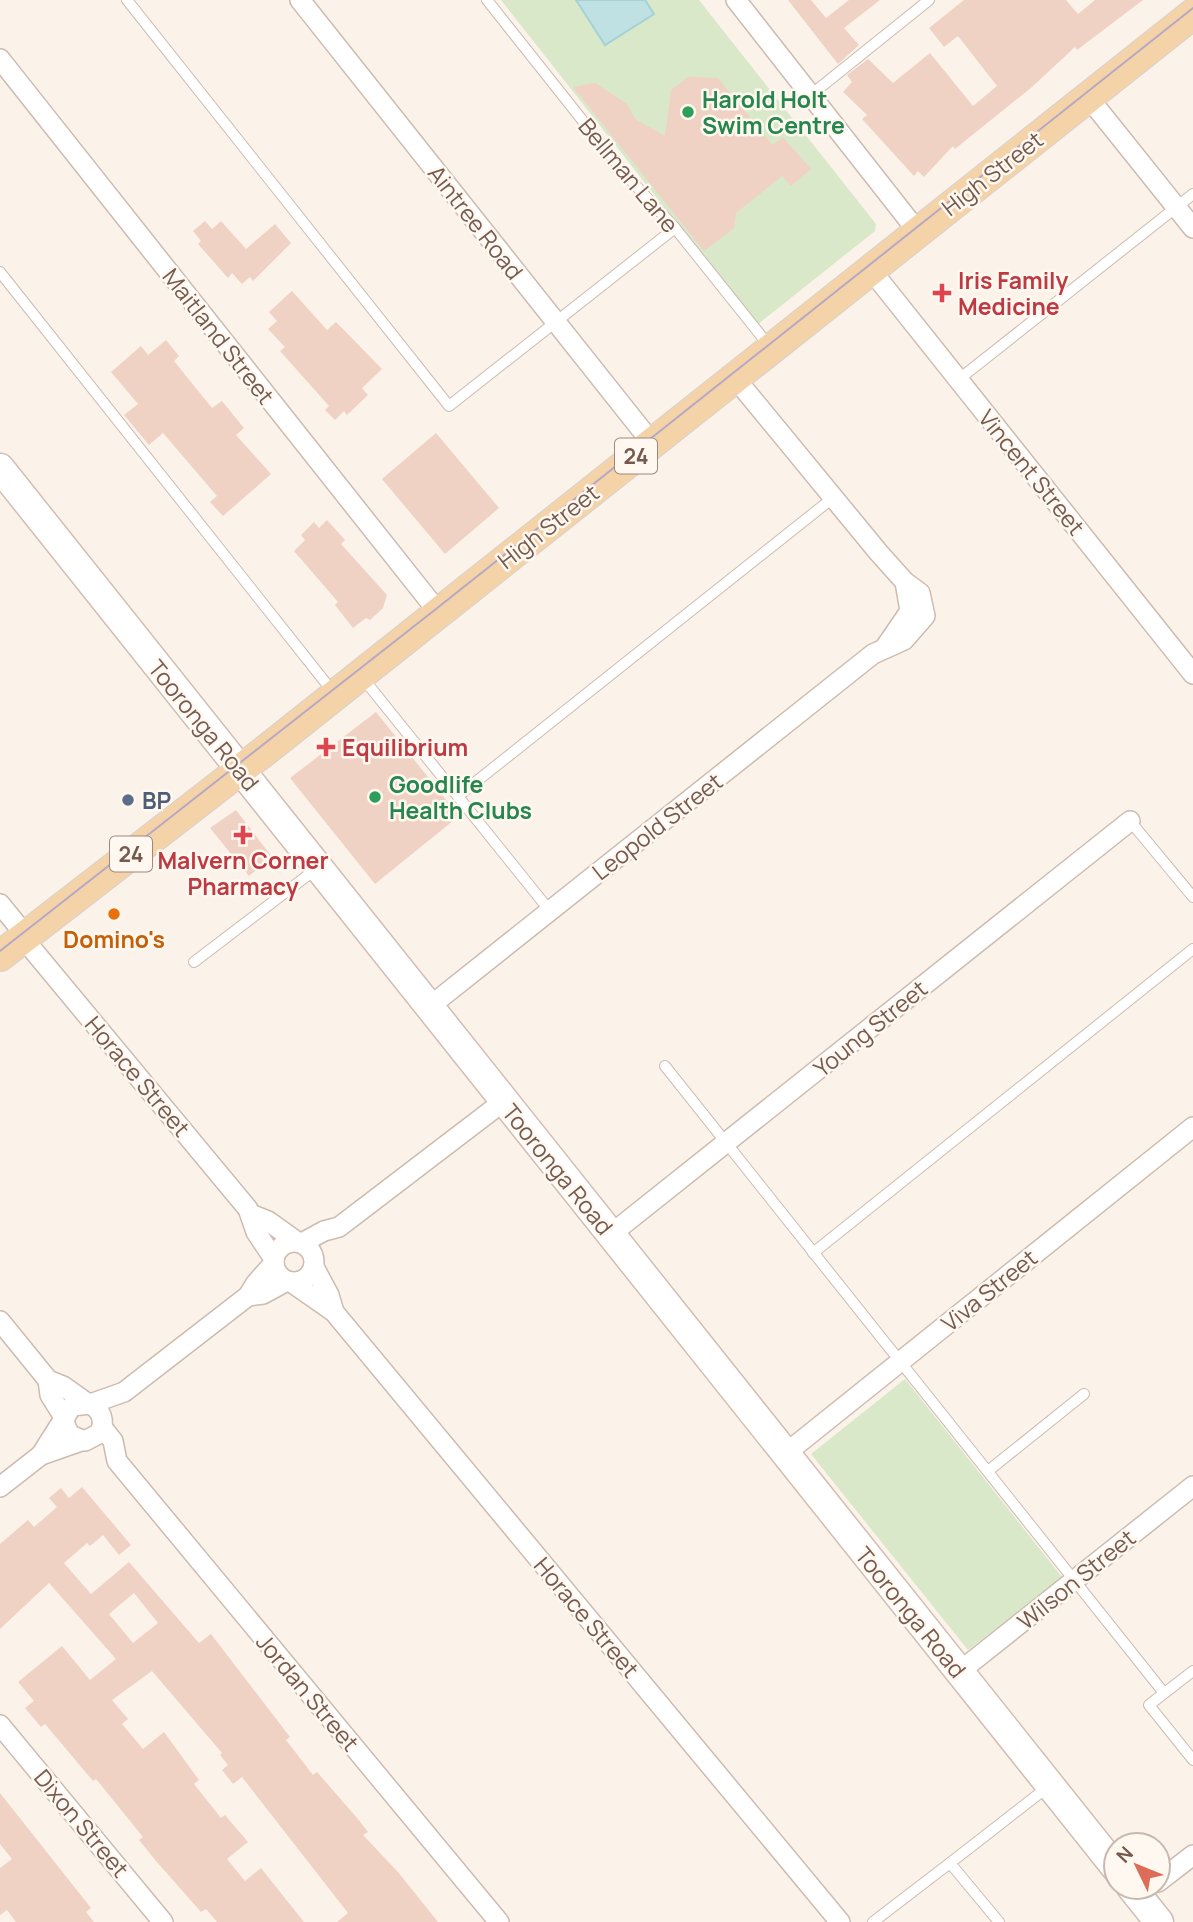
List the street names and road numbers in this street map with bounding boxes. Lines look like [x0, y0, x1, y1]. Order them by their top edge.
street label: Bellman Lane [572, 111, 686, 239]
street label: High Street [935, 123, 1049, 223]
street label: Aintree Road [421, 158, 531, 286]
street label: Maitland Street [156, 261, 282, 411]
street label: Vincent Street [971, 403, 1093, 541]
road number: 24 [615, 438, 657, 474]
street label: High Street [491, 476, 605, 576]
street label: Tooronga Road [141, 653, 267, 797]
street label: Leopold Street [585, 765, 729, 887]
road number: 24 [110, 836, 152, 872]
street label: Young Street [806, 972, 934, 1084]
street label: Horace Street [78, 1009, 198, 1143]
street label: Tooronga Road [495, 1097, 621, 1241]
street label: Viva Street [934, 1241, 1044, 1339]
street label: Wilson Street [1010, 1521, 1142, 1637]
street label: Tooronga Road [848, 1540, 974, 1684]
street label: Horace Street [527, 1550, 647, 1684]
street label: Jordan Street [249, 1626, 367, 1758]
street label: Dixon Street [27, 1762, 137, 1884]

